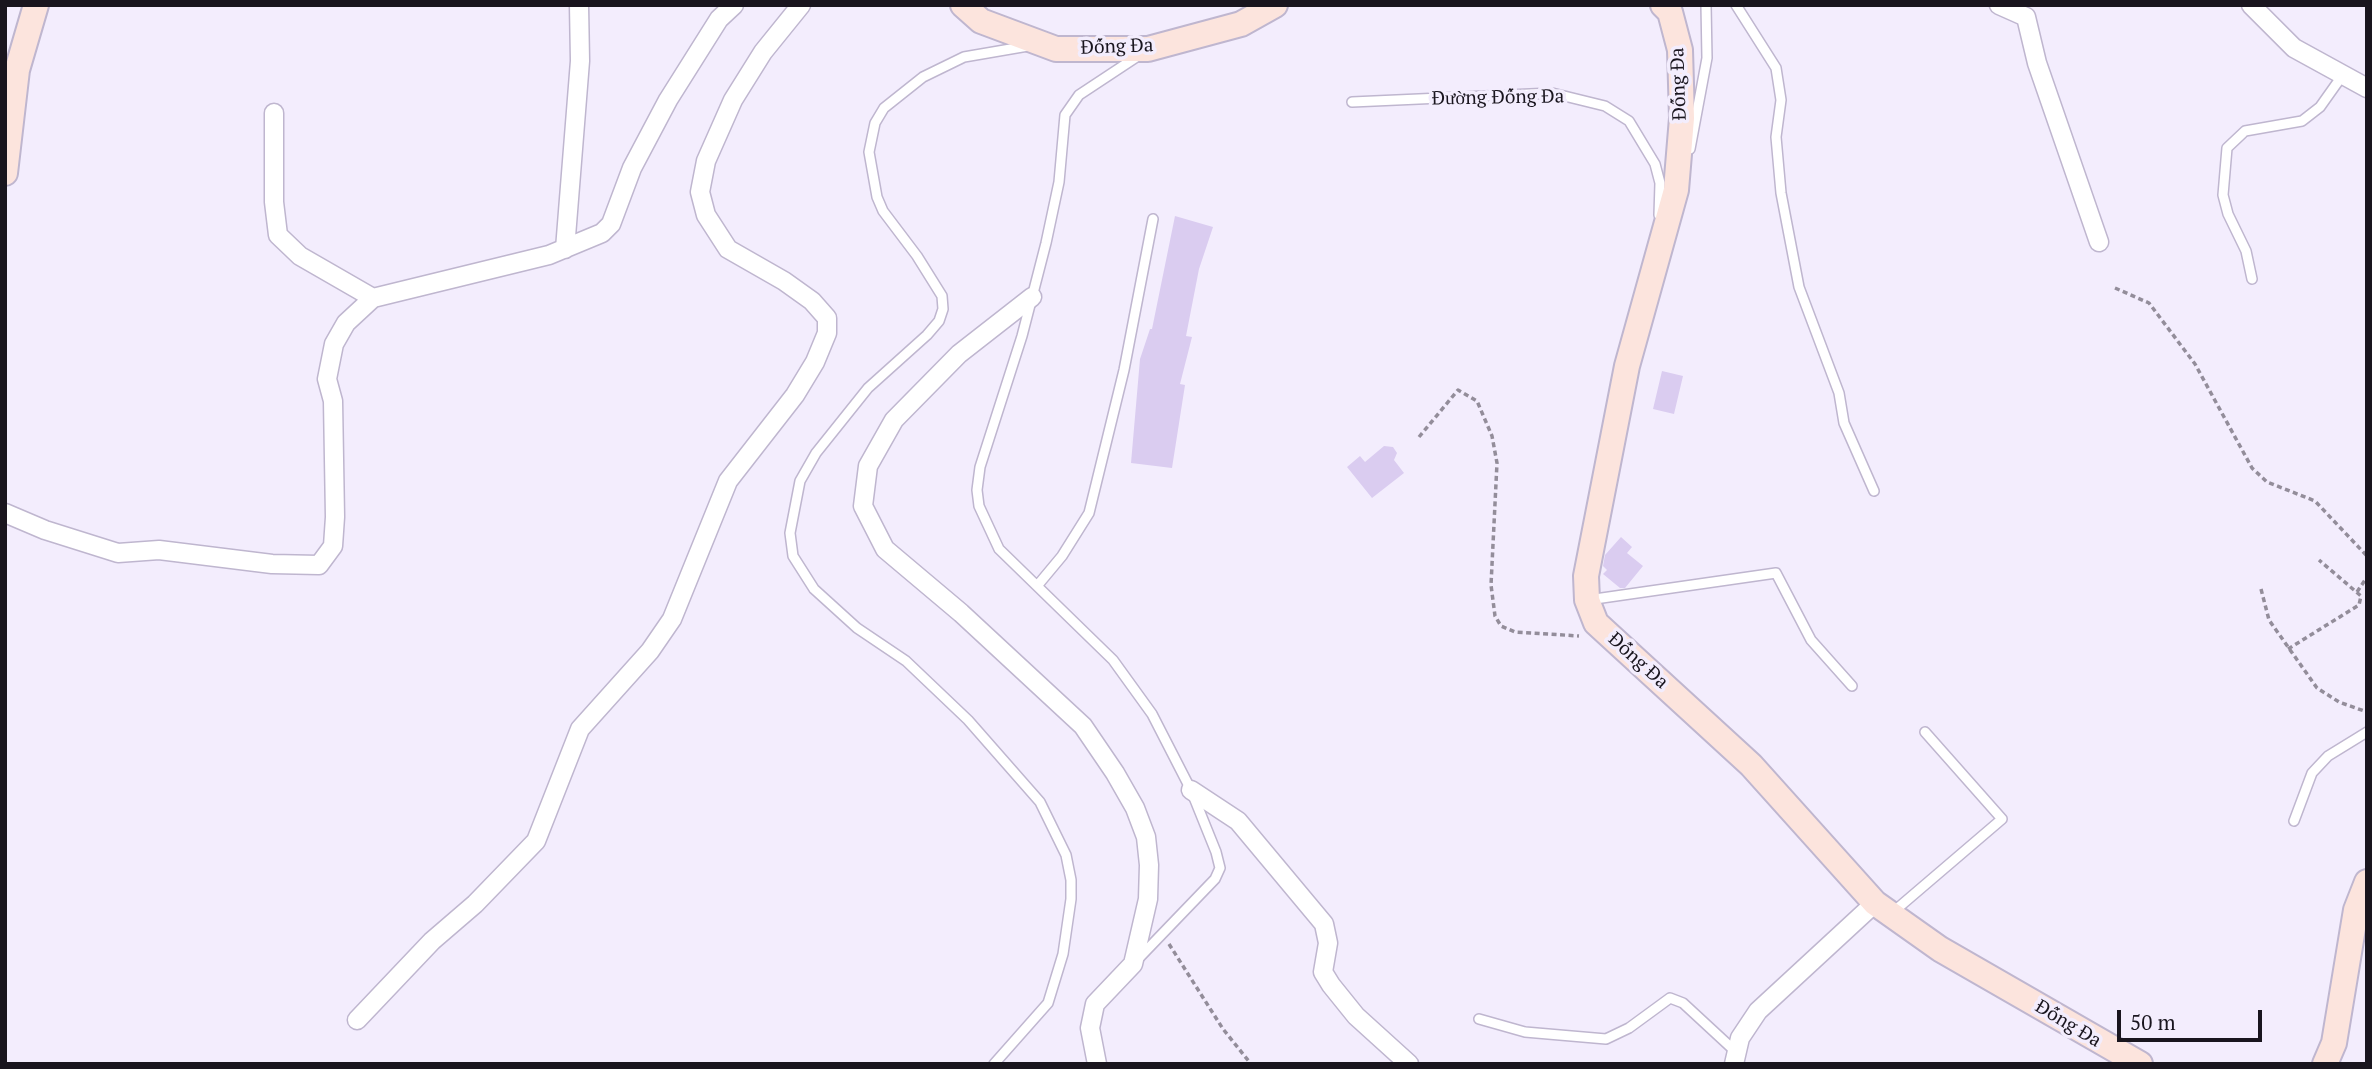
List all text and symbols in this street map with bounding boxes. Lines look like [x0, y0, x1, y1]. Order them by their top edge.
street label: Đống Đa [1080, 34, 1154, 60]
street label: Đống Đa [1666, 47, 1692, 121]
street label: Đường Đống Đa [1431, 85, 1565, 111]
street label: Đống Đa [1603, 628, 1673, 694]
street label: Đống Đa [2031, 995, 2105, 1053]
scale bar [2120, 996, 2265, 1040]
text: 50 m [2130, 1008, 2176, 1036]

